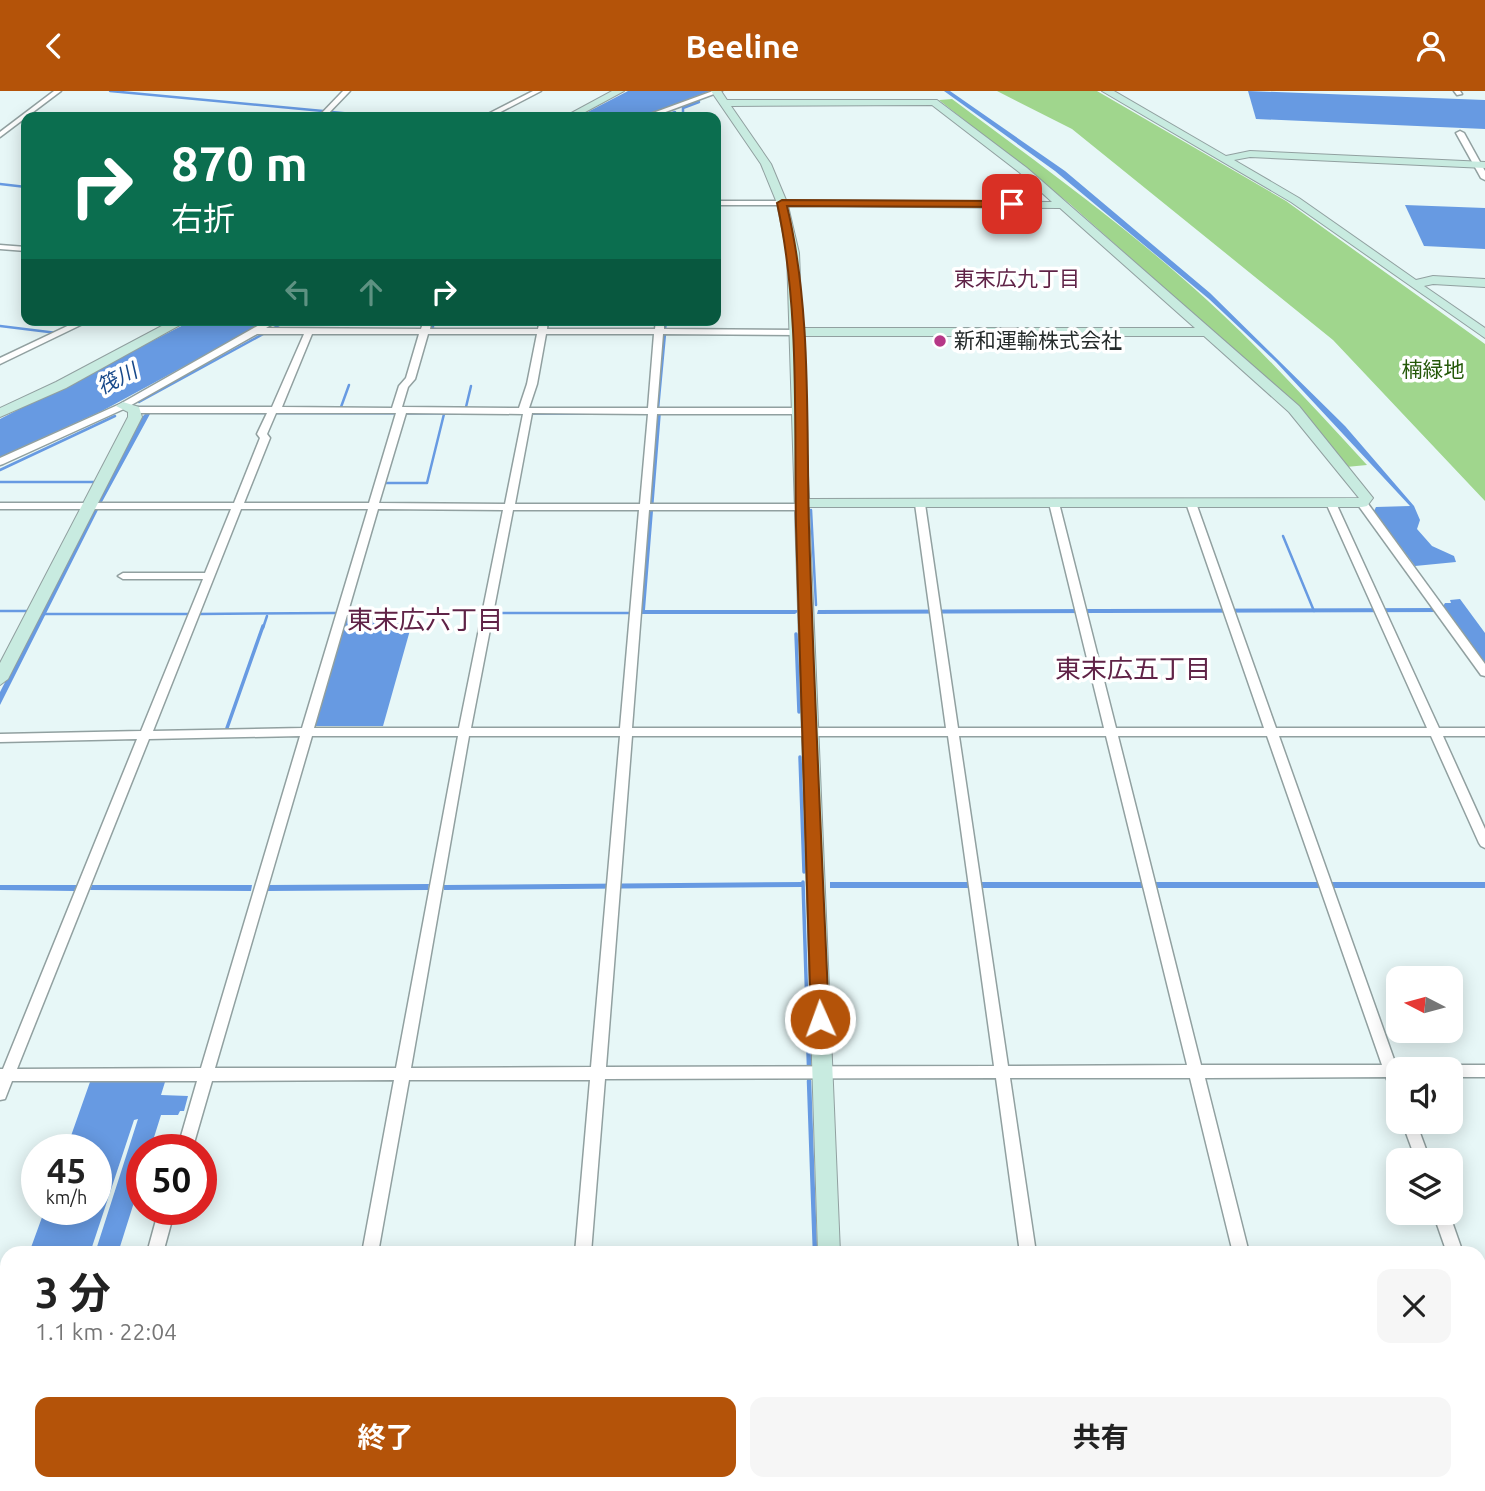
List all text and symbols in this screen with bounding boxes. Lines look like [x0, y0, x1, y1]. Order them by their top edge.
icon: back [35, 27, 73, 65]
icon: person [1412, 27, 1450, 65]
text: Beeline [686, 28, 799, 64]
text: 870 m [171, 135, 308, 190]
icon: right [56, 140, 147, 231]
pin [982, 174, 1042, 234]
icon: arrive [993, 185, 1031, 223]
text: 右折 [171, 200, 235, 236]
district label: 東末広九丁目 [954, 266, 1080, 290]
icon: left [279, 273, 317, 311]
icon: ahead [352, 273, 390, 311]
icon: right [425, 273, 463, 311]
place label: 新和運輸株式会社 [954, 328, 1122, 352]
marker: 新和運輸株式会社 [932, 333, 948, 349]
water label: 筏川 [92, 357, 142, 398]
park label: 楠緑地 [1402, 357, 1465, 381]
district label: 東末広六丁目 [347, 605, 503, 634]
district label: 東末広五丁目 [1055, 654, 1211, 683]
north arrow [1386, 966, 1463, 1043]
map controls [1386, 966, 1463, 1225]
position arrow [783, 982, 857, 1056]
button: sound [1386, 1057, 1463, 1134]
speed limit sign: 50 [126, 1134, 217, 1225]
button: layers [1386, 1148, 1463, 1225]
text: 45 [47, 1150, 86, 1190]
text: km/h [46, 1187, 87, 1207]
text: 3 分 [35, 1269, 111, 1316]
button: close [1377, 1269, 1451, 1343]
text: 1.1 km · 22:04 [35, 1319, 177, 1344]
button: 終了 [35, 1397, 736, 1477]
button: 共有 [750, 1397, 1451, 1477]

